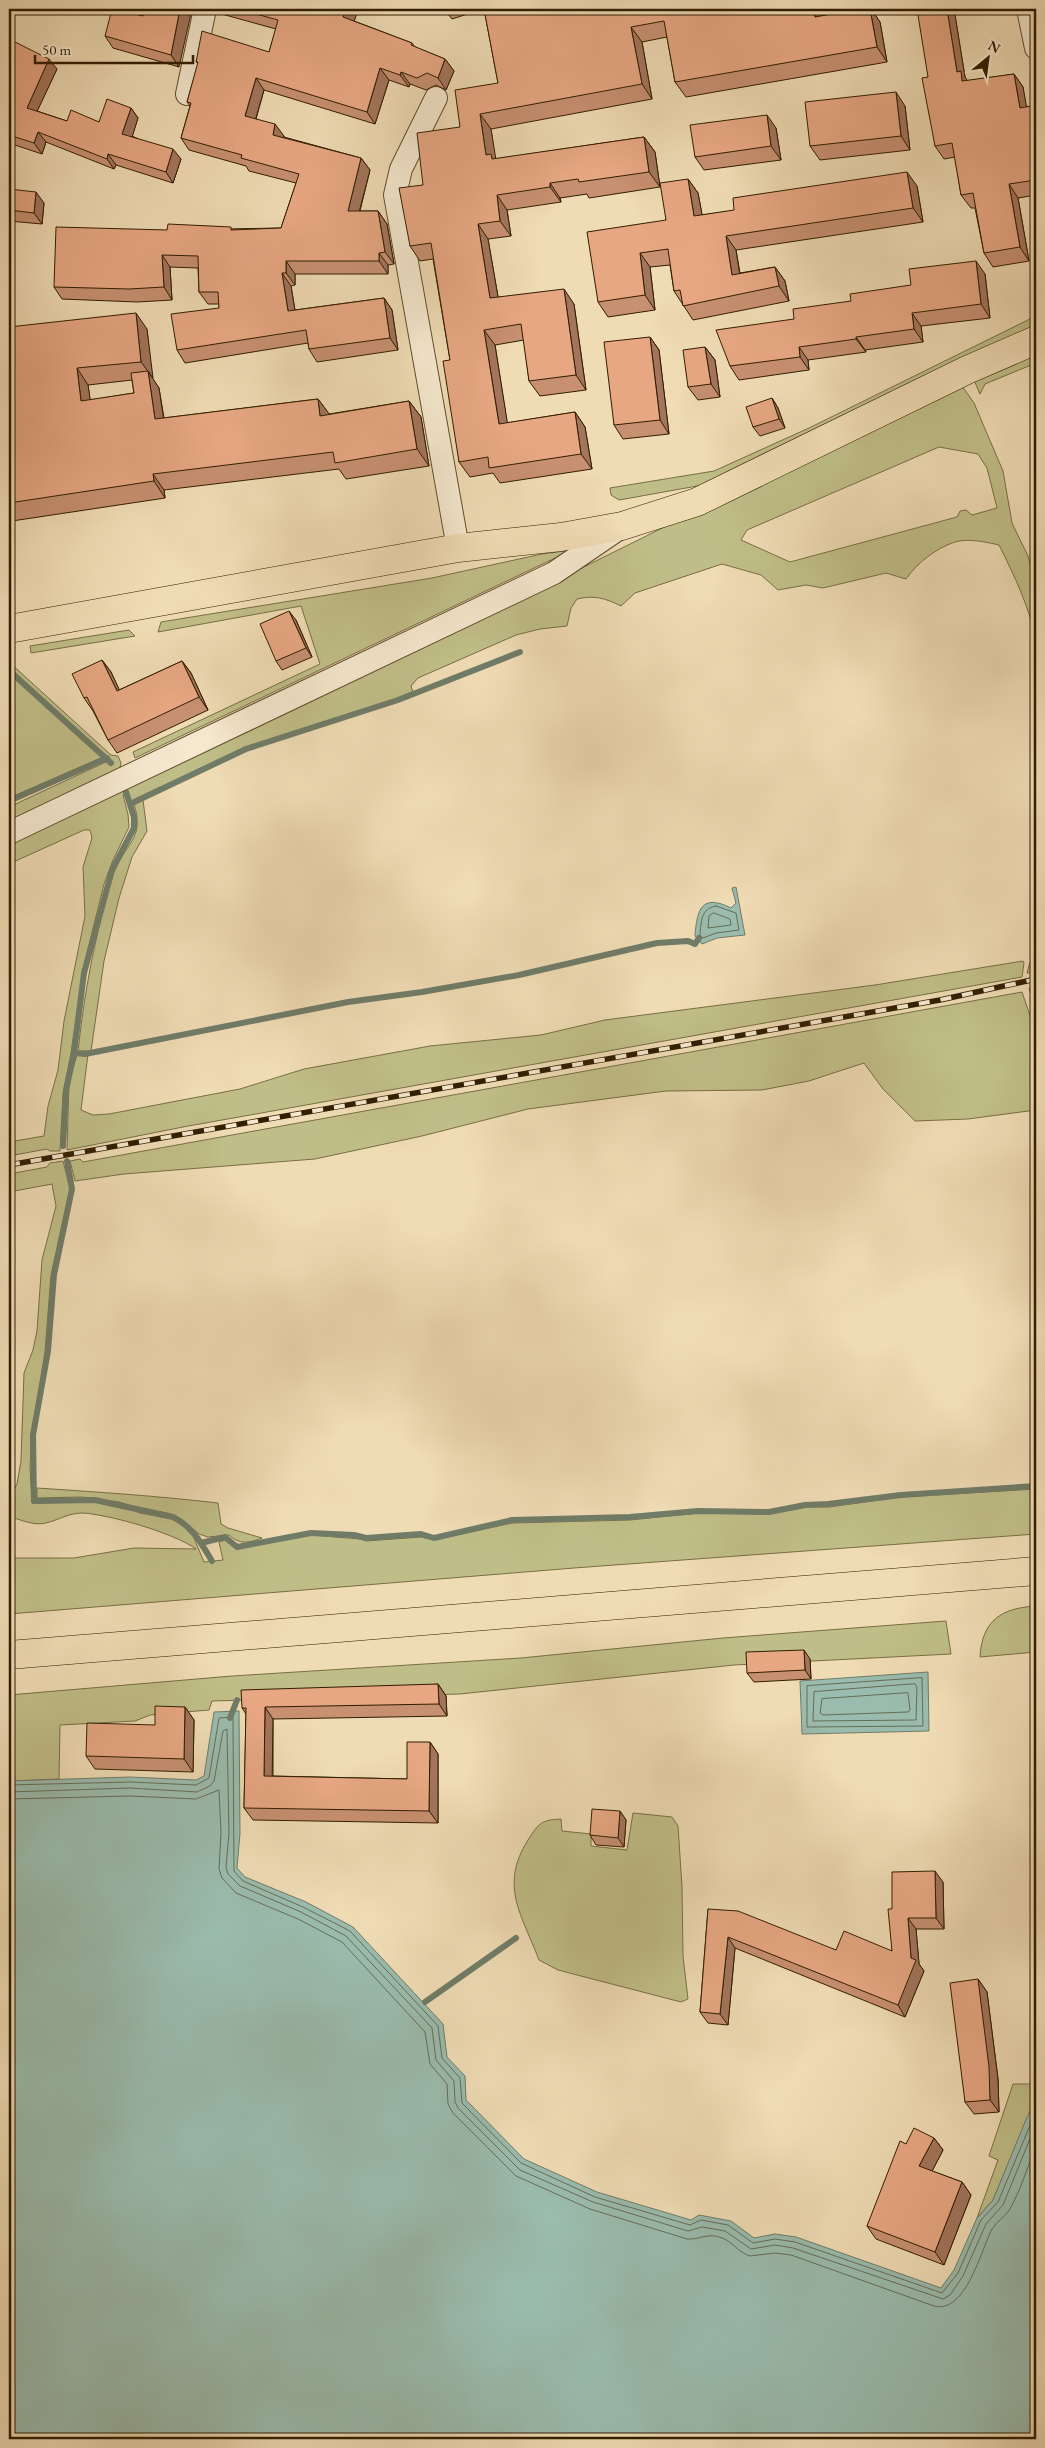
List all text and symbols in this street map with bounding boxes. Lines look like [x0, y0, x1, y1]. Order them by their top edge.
scale bar [35, 32, 192, 64]
north arrow [962, 32, 1012, 82]
text: N [985, 36, 1004, 58]
text: 50 m [42, 40, 71, 59]

